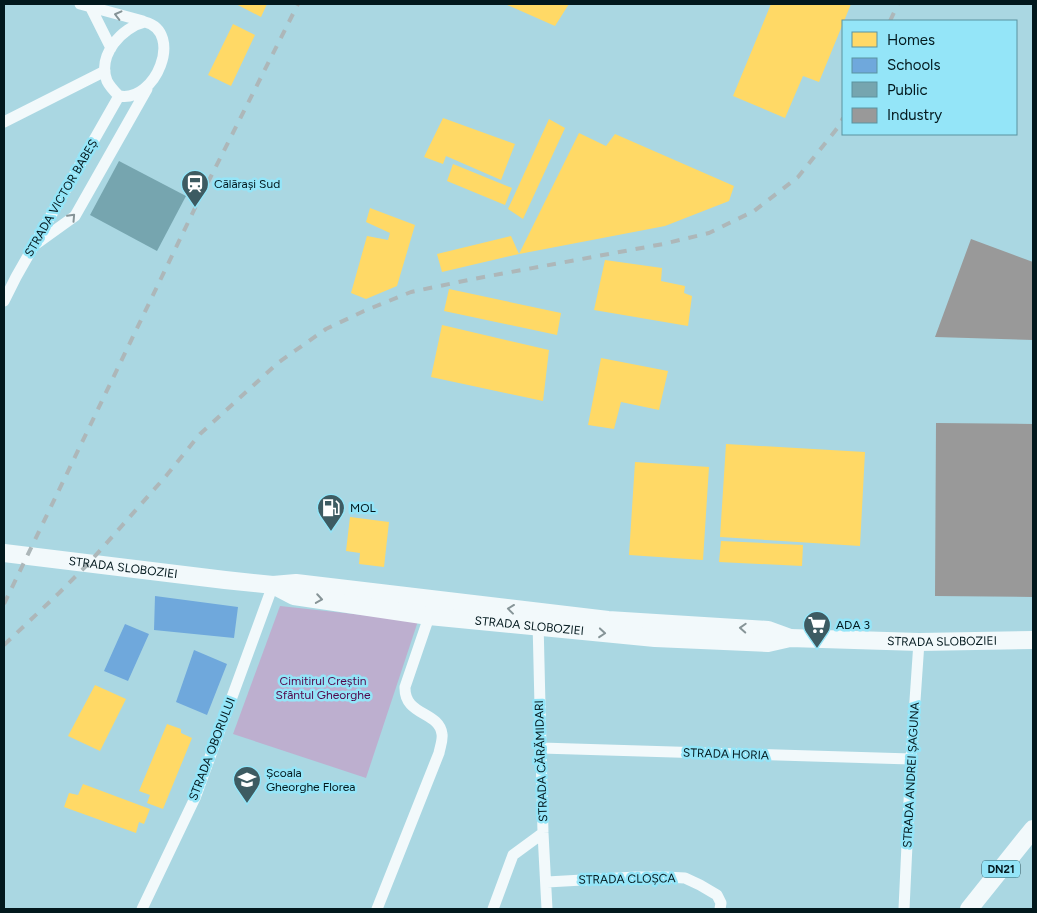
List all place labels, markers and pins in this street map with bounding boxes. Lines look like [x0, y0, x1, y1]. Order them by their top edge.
station icon: Călărași Sud [180, 169, 210, 208]
place label: Călărași Sud [214, 177, 280, 191]
fuel station icon: MOL [316, 493, 346, 532]
place label: MOL [350, 501, 376, 515]
supermarket icon: ADA 3 [802, 610, 832, 649]
place label: ADA 3 [836, 618, 870, 632]
school or university icon: Școala Gheorghe Florea [232, 765, 262, 804]
place label: Școala Gheorghe Florea [266, 766, 356, 794]

